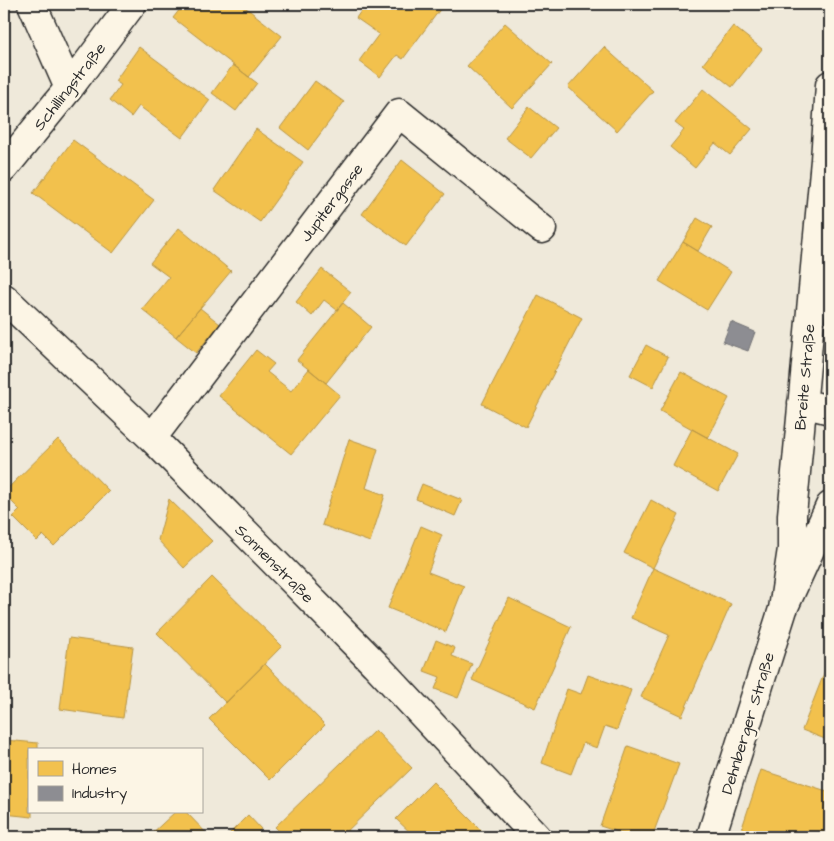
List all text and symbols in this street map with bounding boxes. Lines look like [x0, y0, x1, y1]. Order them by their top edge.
street label: Schillingstraße [29, 38, 112, 136]
street label: Jupitergasse [295, 159, 370, 247]
street label: Breite Straße [789, 323, 821, 431]
street label: Sonnenstraße [230, 519, 319, 608]
street label: Dehnberger Straße [716, 649, 781, 797]
legend [28, 748, 202, 814]
text: Homes [72, 759, 117, 780]
text: Industry [72, 783, 127, 805]

